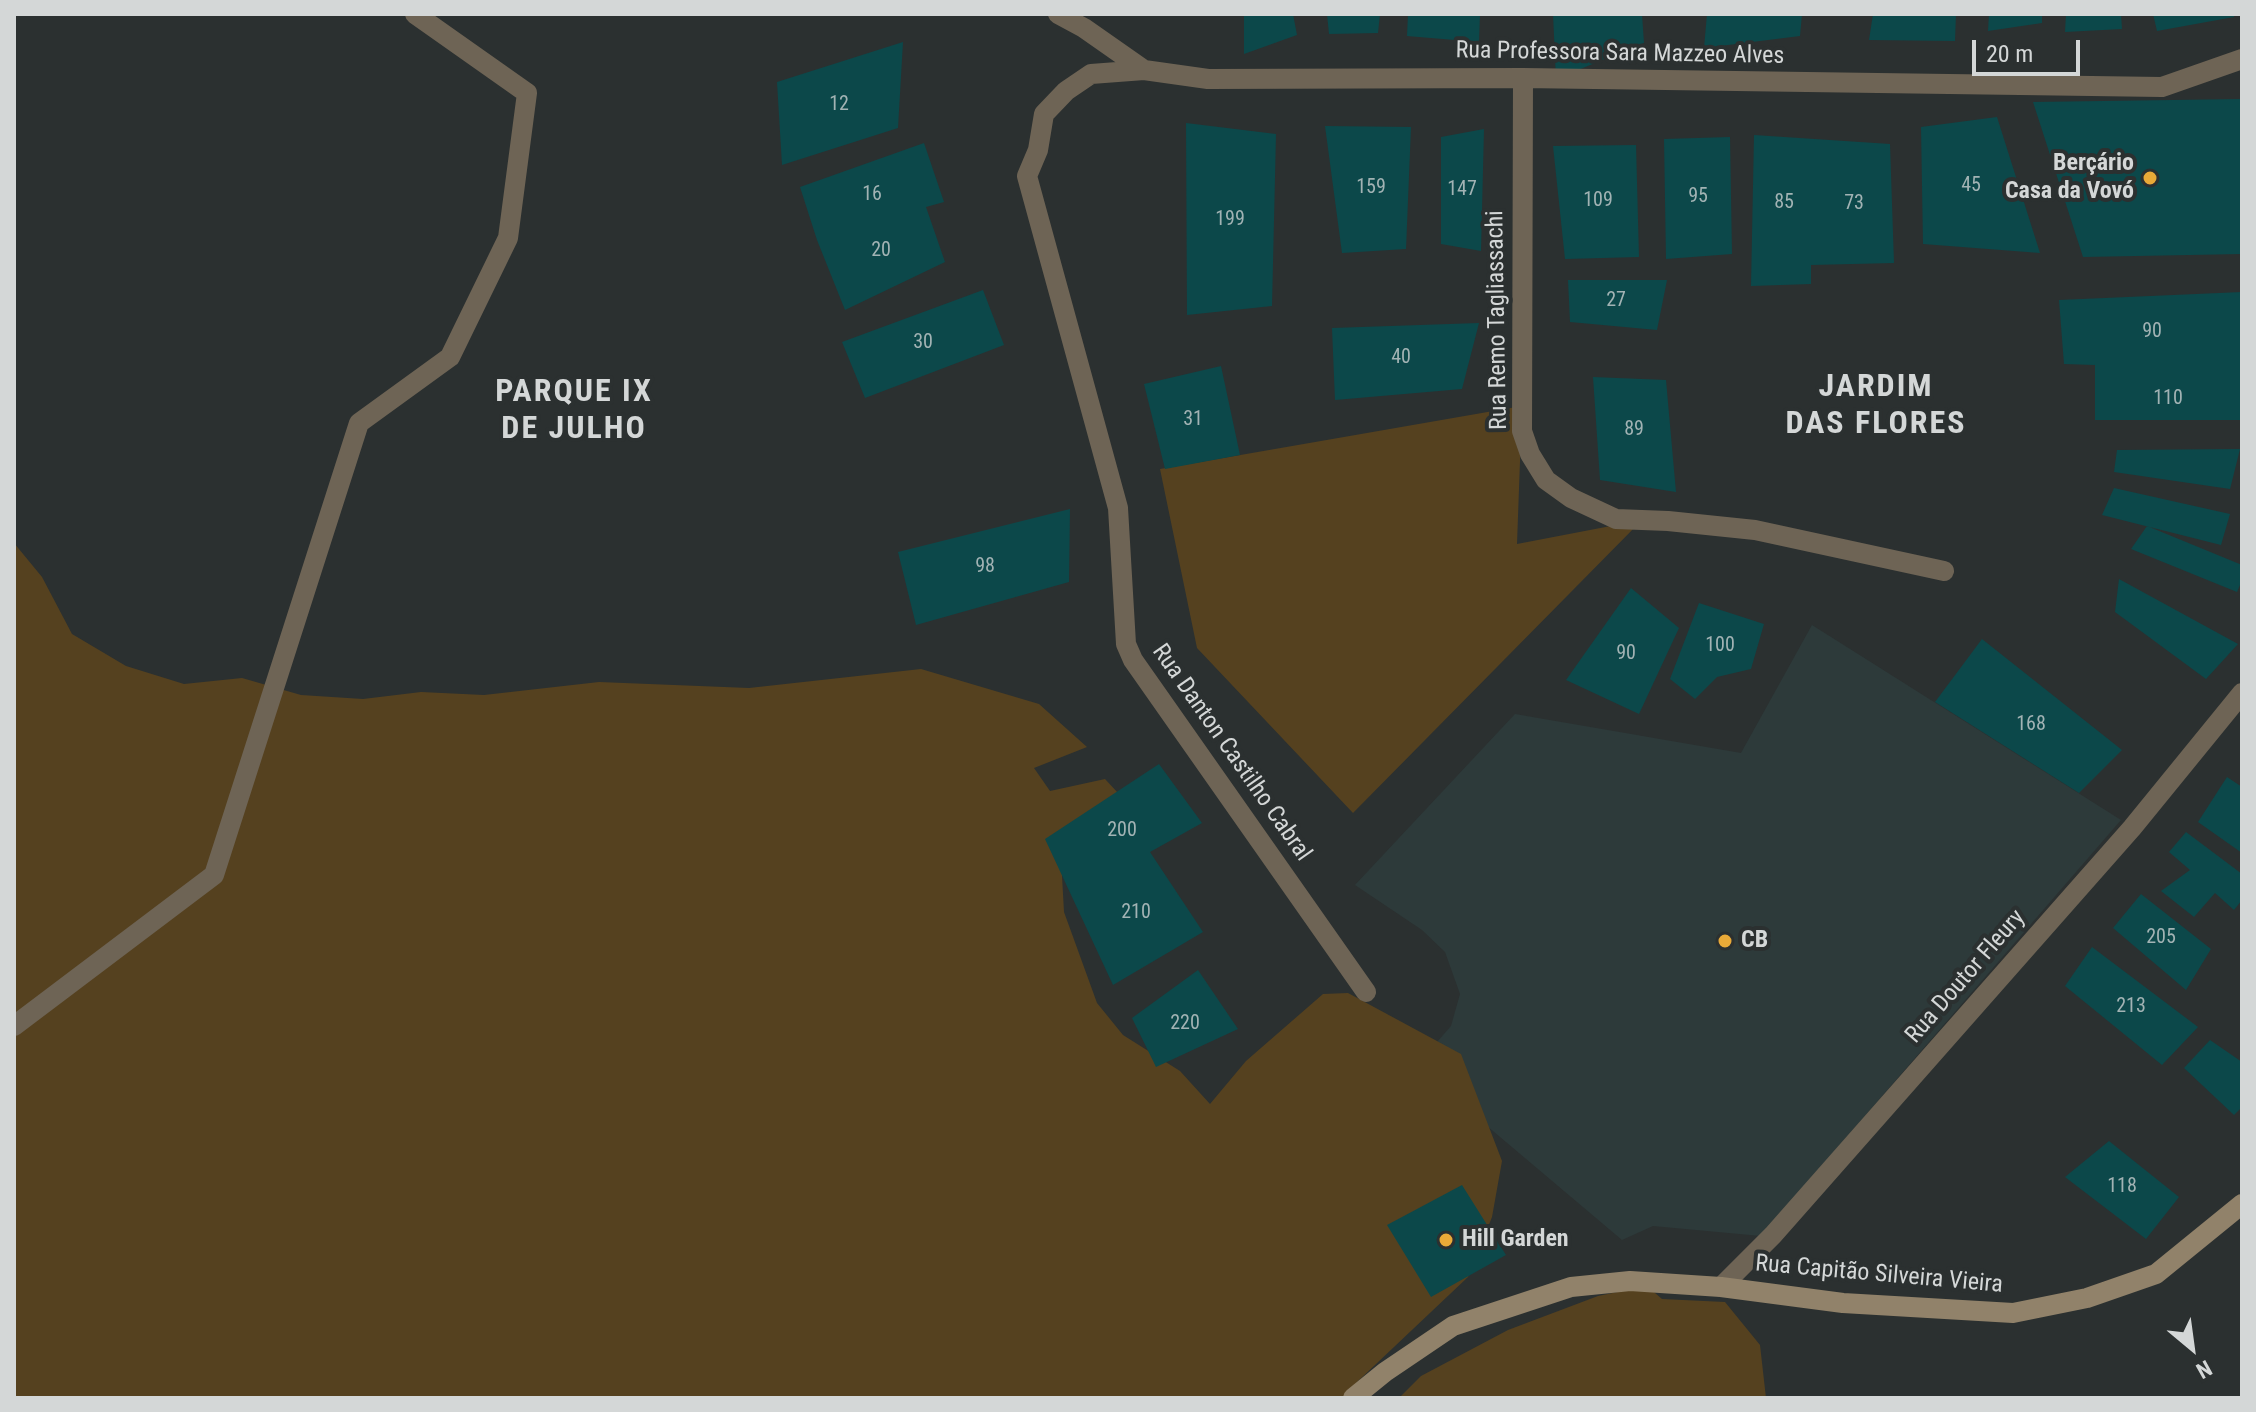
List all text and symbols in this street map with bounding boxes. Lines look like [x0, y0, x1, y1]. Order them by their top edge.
scale bar [1976, 24, 2084, 74]
street label: Rua Professora Sara Mazzeo Alves [1455, 37, 1785, 71]
text: 20 m [1986, 40, 2033, 68]
house number: 12 [829, 93, 849, 117]
place label: Berçário Casa da Vovó [2005, 150, 2134, 206]
marker: Berçário Casa da Vovó [2141, 169, 2159, 187]
house number: 45 [1961, 174, 1981, 198]
house number: 159 [1356, 176, 1386, 200]
house number: 147 [1447, 178, 1477, 202]
house number: 16 [862, 183, 882, 207]
house number: 95 [1688, 185, 1708, 209]
house number: 109 [1583, 189, 1613, 213]
house number: 85 [1774, 191, 1794, 215]
house number: 73 [1844, 192, 1864, 216]
house number: 199 [1215, 208, 1245, 232]
street label: Rua Remo Tagliassachi [1482, 210, 1514, 430]
house number: 20 [871, 239, 891, 263]
house number: 27 [1606, 289, 1626, 313]
house number: 90 [2142, 320, 2162, 344]
house number: 30 [913, 331, 933, 355]
house number: 40 [1391, 346, 1411, 370]
district label: JARDIM DAS FLORES [1785, 369, 1967, 444]
district label: PARQUE IX DE JULHO [495, 374, 653, 449]
house number: 110 [2153, 387, 2183, 411]
house number: 31 [1183, 408, 1203, 432]
house number: 89 [1624, 418, 1644, 442]
house number: 98 [975, 555, 995, 579]
house number: 100 [1705, 634, 1735, 658]
street label: Rua Danton Castilho Cabral [1145, 639, 1317, 867]
house number: 90 [1616, 642, 1636, 666]
house number: 168 [2016, 713, 2046, 737]
house number: 200 [1107, 819, 1137, 843]
house number: 210 [1121, 901, 1151, 925]
street label: Rua Doutor Fleury [1900, 904, 2032, 1050]
house number: 205 [2146, 926, 2176, 950]
place label: CB [1741, 927, 1768, 955]
marker: CB [1716, 932, 1734, 950]
house number: 213 [2116, 995, 2146, 1019]
house number: 220 [1170, 1012, 1200, 1036]
house number: 118 [2107, 1175, 2137, 1199]
place label: Hill Garden [1462, 1226, 1569, 1254]
marker: Hill Garden [1437, 1231, 1455, 1249]
street label: Rua Capitão Silveira Vieira [1754, 1250, 2004, 1300]
north arrow [2152, 1308, 2232, 1388]
text: N [2192, 1355, 2216, 1384]

